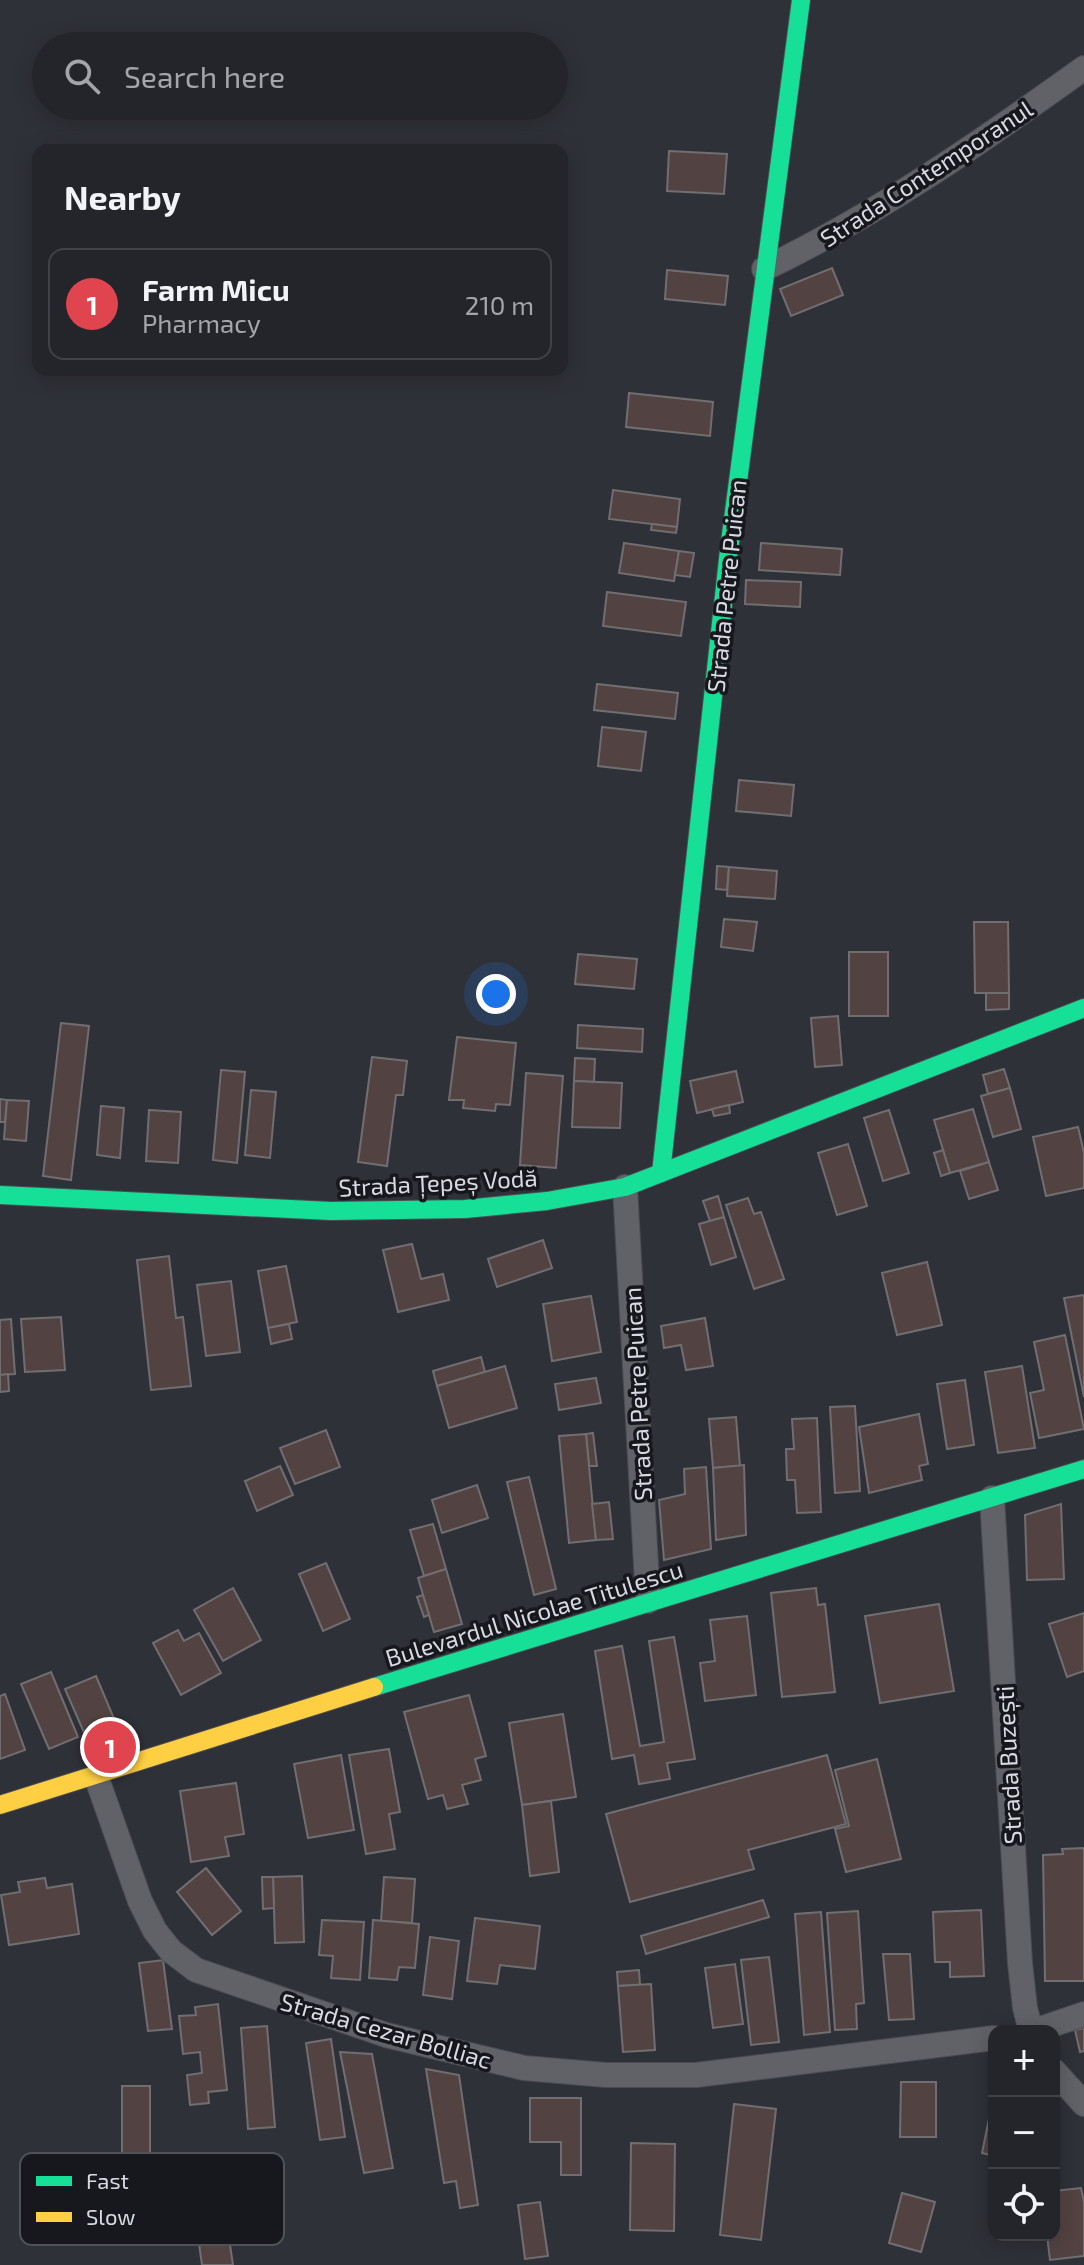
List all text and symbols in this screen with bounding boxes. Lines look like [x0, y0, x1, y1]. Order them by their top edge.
search box [32, 32, 568, 120]
icon: search [60, 54, 104, 98]
text: Search here [124, 58, 285, 94]
street label: Strada Contemporanul [815, 94, 1037, 252]
text: Nearby [64, 176, 181, 217]
text: Farm Micu [142, 271, 290, 307]
text: 1 [86, 289, 98, 320]
text: 210 m [465, 289, 534, 320]
text: Pharmacy [142, 307, 261, 338]
street label: Strada Petre Puican [700, 478, 752, 694]
your location [476, 974, 516, 1014]
street label: Strada Țepeș Vodă [338, 1162, 538, 1204]
street label: Strada Petre Puican [617, 1286, 657, 1502]
street label: Bulevardul Nicolae Titulescu [382, 1554, 686, 1672]
street label: Strada Buzești [989, 1685, 1029, 1845]
pin: 1 [84, 1717, 136, 1777]
street label: Strada Cezar Bolliac [277, 1986, 495, 2074]
map controls [988, 2025, 1060, 2241]
button: + [988, 2025, 1060, 2097]
button: − [988, 2097, 1060, 2169]
legend [20, 2153, 284, 2245]
text: Fast [86, 2167, 129, 2193]
button: locate [988, 2169, 1060, 2241]
text: Slow [86, 2203, 135, 2229]

